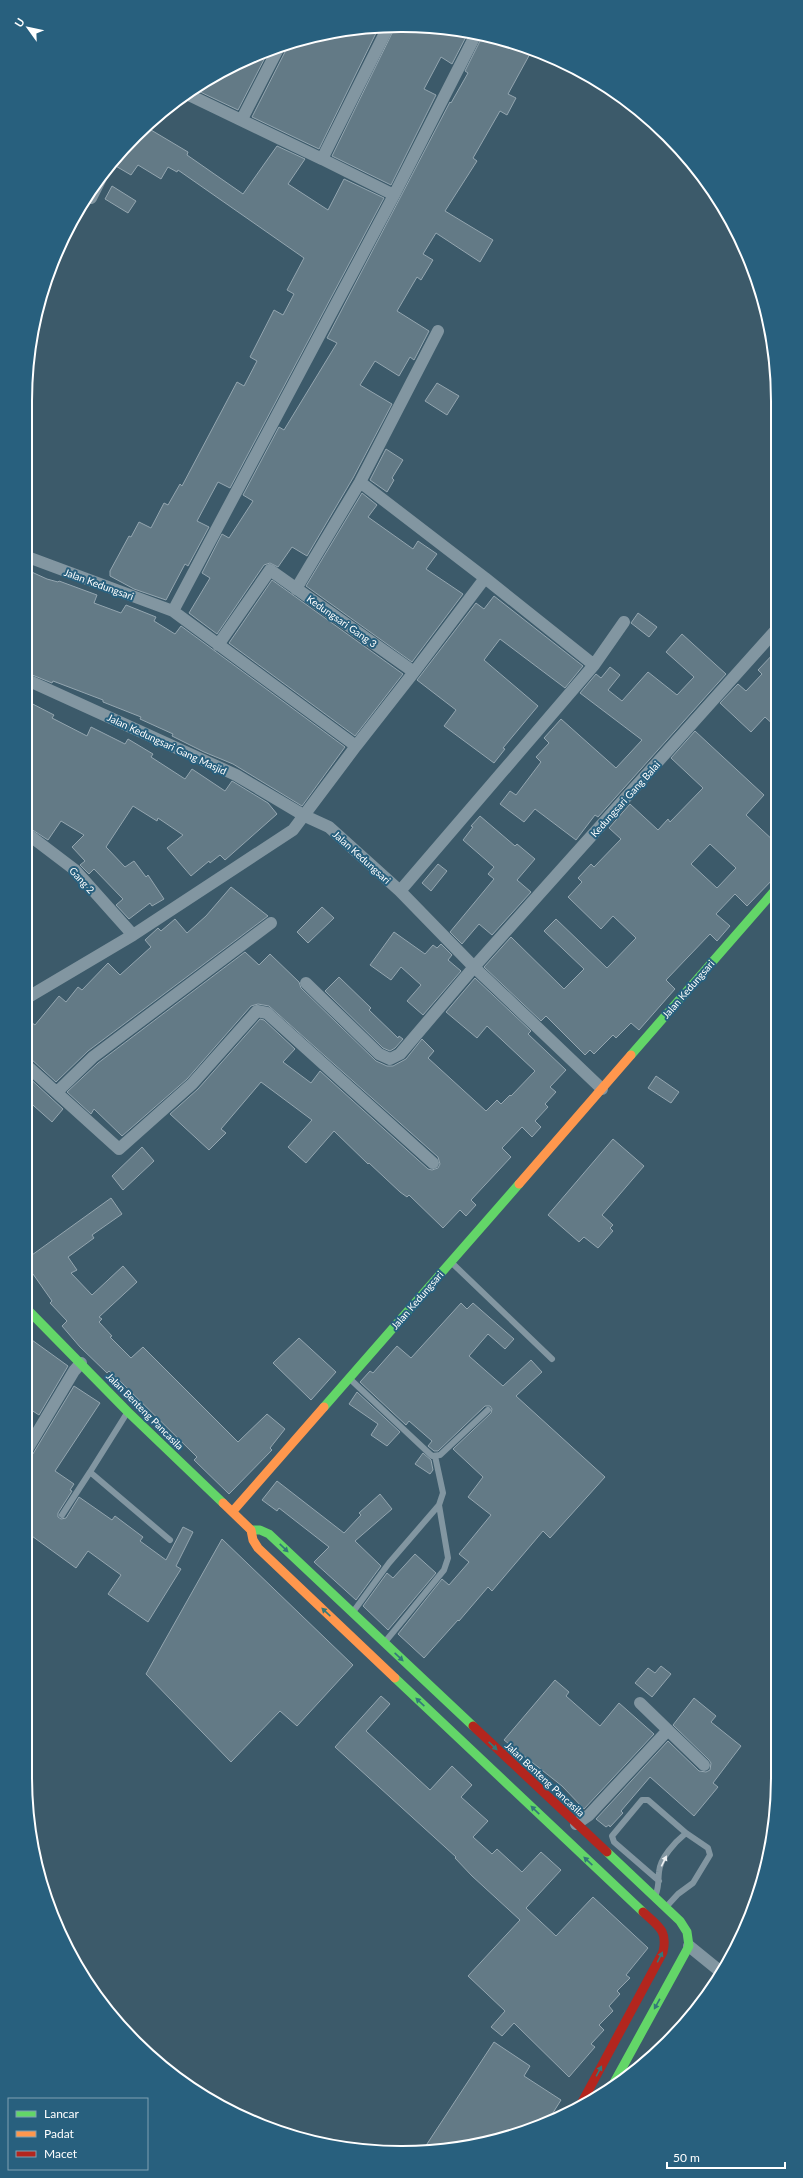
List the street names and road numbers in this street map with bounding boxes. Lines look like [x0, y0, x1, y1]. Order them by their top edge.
street label: Jalan Kedungsari [63, 566, 135, 602]
street label: Kedungsari Gang 3 [305, 592, 379, 650]
street label: Jalan Kedungsari Gang Masjid [105, 711, 229, 777]
street label: Kedungsari Gang Balai [588, 759, 662, 839]
street label: Jalan Kedungsari [331, 828, 393, 886]
street label: Gang 2 [67, 864, 97, 896]
street label: Jalan Kedungsari [659, 957, 717, 1021]
street label: Jalan Kedungsari [388, 1268, 446, 1332]
street label: Jalan Benteng Pancasila [104, 1370, 186, 1452]
street label: Jalan Benteng Pancasila [503, 1739, 587, 1819]

